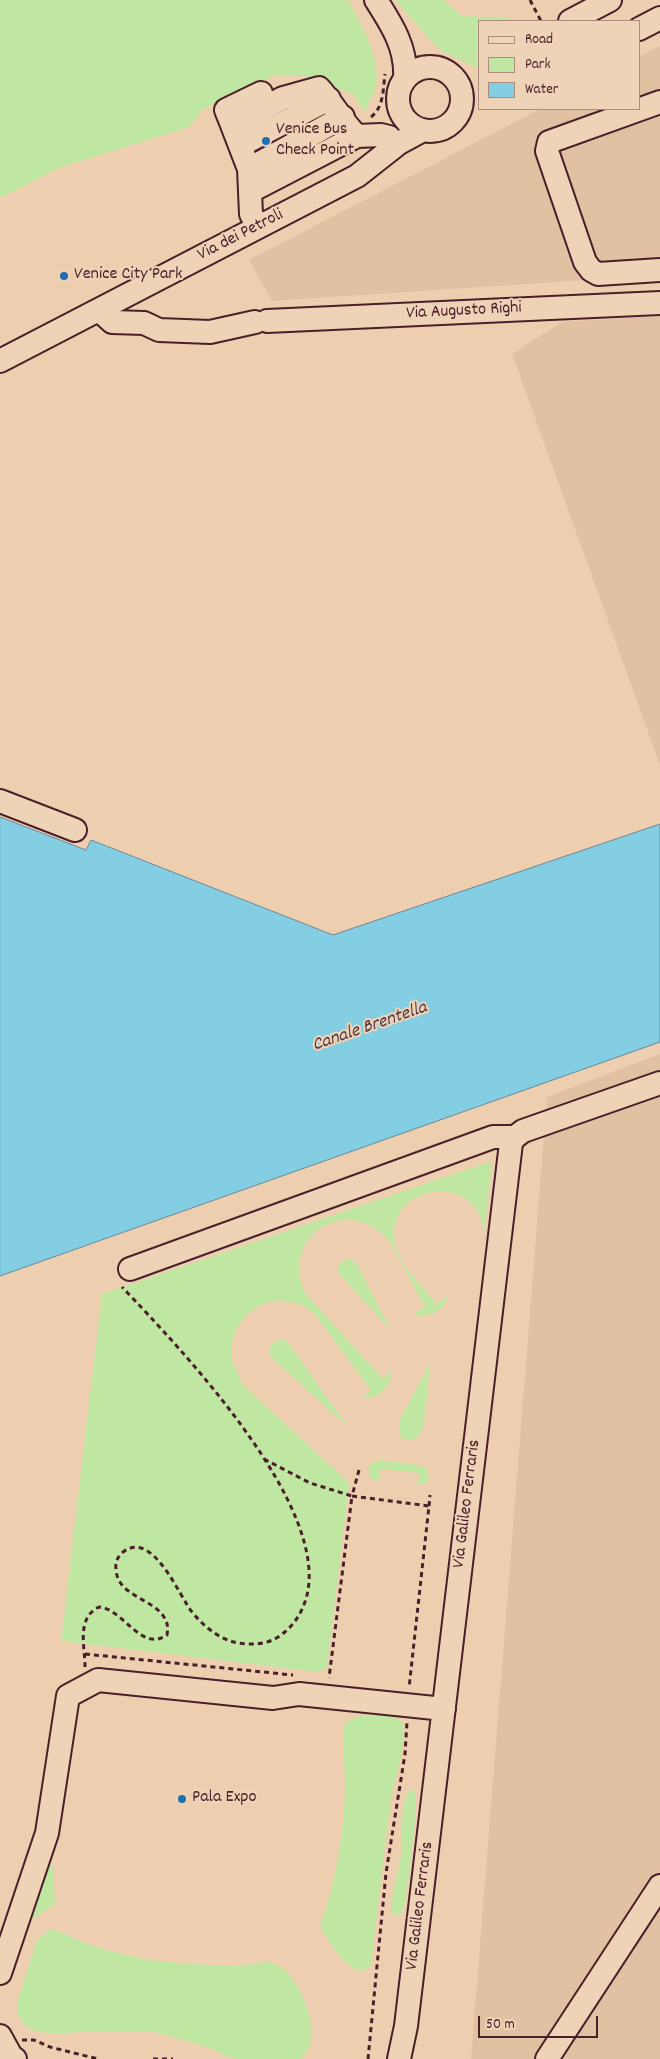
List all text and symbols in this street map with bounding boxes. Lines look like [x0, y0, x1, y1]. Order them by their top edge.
legend [478, 20, 640, 110]
text: Road [525, 29, 553, 51]
text: Park [525, 54, 551, 76]
text: Water [525, 79, 558, 101]
place label: Venice Bus Check Point [276, 120, 354, 162]
marker: Venice Bus Check Point [260, 135, 272, 147]
street label: Via dei Petroli [195, 205, 287, 267]
place label: Venice City Park [74, 265, 182, 287]
marker: Venice City Park [58, 270, 70, 282]
street label: Via Augusto Righi [406, 298, 522, 326]
water label: Canale Brentella [310, 998, 430, 1058]
street label: Via Galileo Ferraris [449, 1439, 487, 1569]
place label: Pala Expo [192, 1788, 257, 1810]
marker: Pala Expo [176, 1793, 188, 1805]
street label: Via Galileo Ferraris [402, 1841, 440, 1971]
scale bar [480, 2006, 600, 2038]
text: 50 m [486, 2014, 515, 2036]

